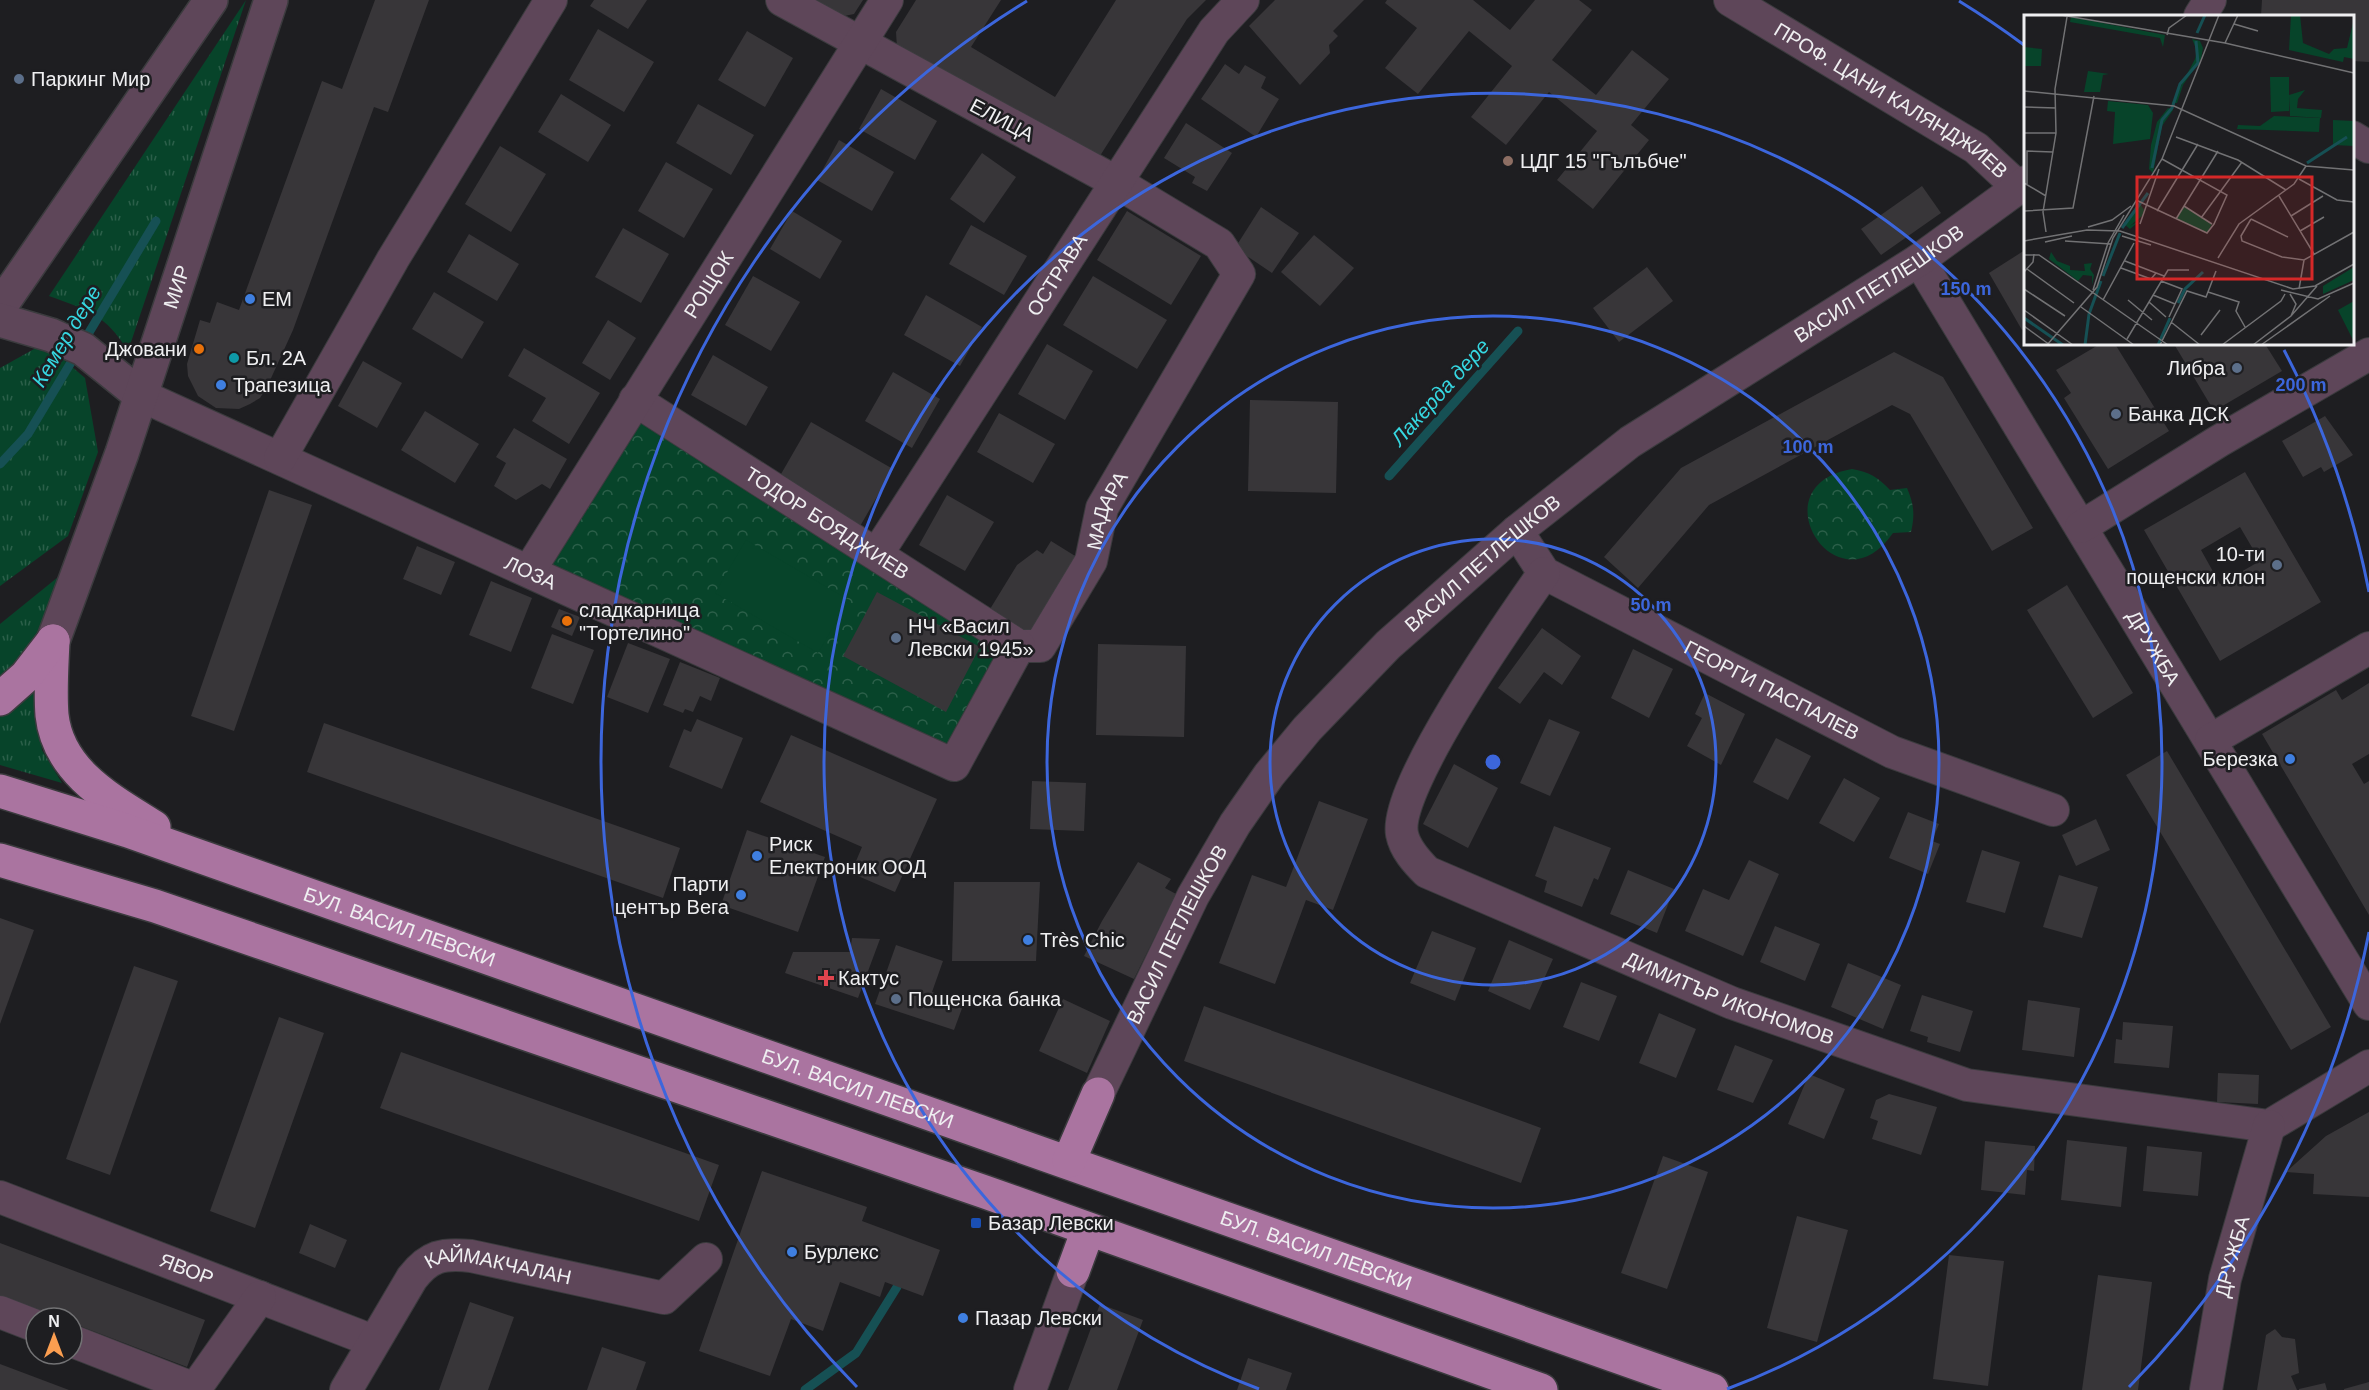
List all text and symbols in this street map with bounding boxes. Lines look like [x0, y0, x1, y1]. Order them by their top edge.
inset map [2024, 15, 2354, 345]
street label: ПРОФ. ЦАНИ КАЛЯНДЖИЕВ [1770, 18, 2012, 183]
place label: Паркинг Мир [31, 68, 150, 90]
marker: Паркинг Мир [12, 72, 26, 86]
street label: ЕЛИЦА [966, 94, 1038, 146]
place label: ЦДГ 15 "Гълъбче" [1520, 150, 1687, 172]
marker: ЦДГ 15 "Гълъбче" [1501, 154, 1515, 168]
street label: ВАСИЛ ПЕТЛЕШКОВ [1790, 220, 1968, 347]
street label: ОСТРАВА [1022, 229, 1092, 320]
street label: РОЩОК [679, 247, 738, 322]
street label: МИР [159, 262, 194, 312]
text: 150 m [1940, 279, 1992, 299]
water label: Кемер дере [27, 281, 105, 391]
place label: ЕМ [262, 288, 292, 310]
marker: ЕМ [243, 292, 257, 306]
water label: Лакерда дере [1385, 334, 1494, 451]
place label: Джовани [105, 338, 187, 360]
marker: Джовани [192, 342, 206, 356]
place label: Бл. 2А [246, 347, 307, 369]
marker: Бл. 2А [227, 351, 241, 365]
place label: Либра [2167, 357, 2226, 379]
marker: Либра [2230, 361, 2244, 375]
place label: Трапезица [233, 374, 332, 396]
text: 200 m [2275, 375, 2327, 395]
marker: Трапезица [214, 378, 228, 392]
place label: Банка ДСК [2128, 403, 2229, 425]
marker: Банка ДСК [2109, 407, 2123, 421]
text: 100 m [1782, 437, 1834, 457]
street label: ТОДОР БОЯДЖИЕВ [741, 462, 913, 584]
street label: МАДАРА [1083, 467, 1132, 552]
street label: ВАСИЛ ПЕТЛЕШКОВ [1400, 490, 1564, 636]
place label: 10-ти пощенски клон [2126, 543, 2265, 588]
street label: ЛОЗА [501, 551, 560, 594]
marker: 10-ти пощенски клон [2270, 558, 2284, 572]
text: 50 m [1630, 595, 1672, 615]
place label: сладкарница "Тортелино" [579, 599, 701, 644]
street label: ДРУЖБА [2122, 606, 2185, 690]
marker: сладкарница "Тортелино" [560, 614, 574, 628]
place label: НЧ «Васил Левски 1945» [908, 615, 1034, 660]
marker: НЧ «Васил Левски 1945» [889, 631, 903, 645]
street label: ГЕОРГИ ПАСПАЛЕВ [1681, 636, 1863, 744]
place label: Березка [2202, 748, 2279, 770]
centre of rings [1483, 752, 1503, 772]
marker: Березка [2283, 752, 2297, 766]
place label: Риск Електроник ООД [769, 833, 927, 878]
street label: ВАСИЛ ПЕТЛЕШКОВ [1122, 841, 1231, 1027]
marker: Риск Електроник ООД [750, 849, 764, 863]
place label: Парти център Вега [615, 873, 730, 918]
street label: БУЛ. ВАСИЛ ЛЕВСКИ [301, 883, 498, 971]
marker: Парти център Вега [734, 888, 748, 902]
place label: Très Chic [1040, 929, 1125, 951]
marker: Très Chic [1021, 933, 1035, 947]
street label: ДИМИТЪР ИКОНОМОВ [1621, 947, 1837, 1049]
place label: Кактус [838, 967, 899, 989]
marker: Кактус [819, 971, 833, 985]
place label: Пощенска банка [908, 988, 1062, 1010]
marker: Пощенска банка [889, 992, 903, 1006]
street label: БУЛ. ВАСИЛ ЛЕВСКИ [759, 1045, 957, 1132]
street label: БУЛ. ВАСИЛ ЛЕВСКИ [1217, 1206, 1415, 1294]
place label: Базар Левски [988, 1212, 1114, 1234]
street label: ДРУЖБА [2211, 1213, 2254, 1299]
marker: Базар Левски [969, 1216, 983, 1230]
place label: Бурлекс [804, 1241, 879, 1263]
street label: КАЙМАКЧАЛАН [421, 1243, 574, 1289]
marker: Бурлекс [785, 1245, 799, 1259]
street label: ЯВОР [156, 1249, 217, 1289]
north arrow [24, 1306, 84, 1366]
place label: Пазар Левски [975, 1307, 1102, 1329]
marker: Пазар Левски [956, 1311, 970, 1325]
text: N [48, 1313, 60, 1330]

